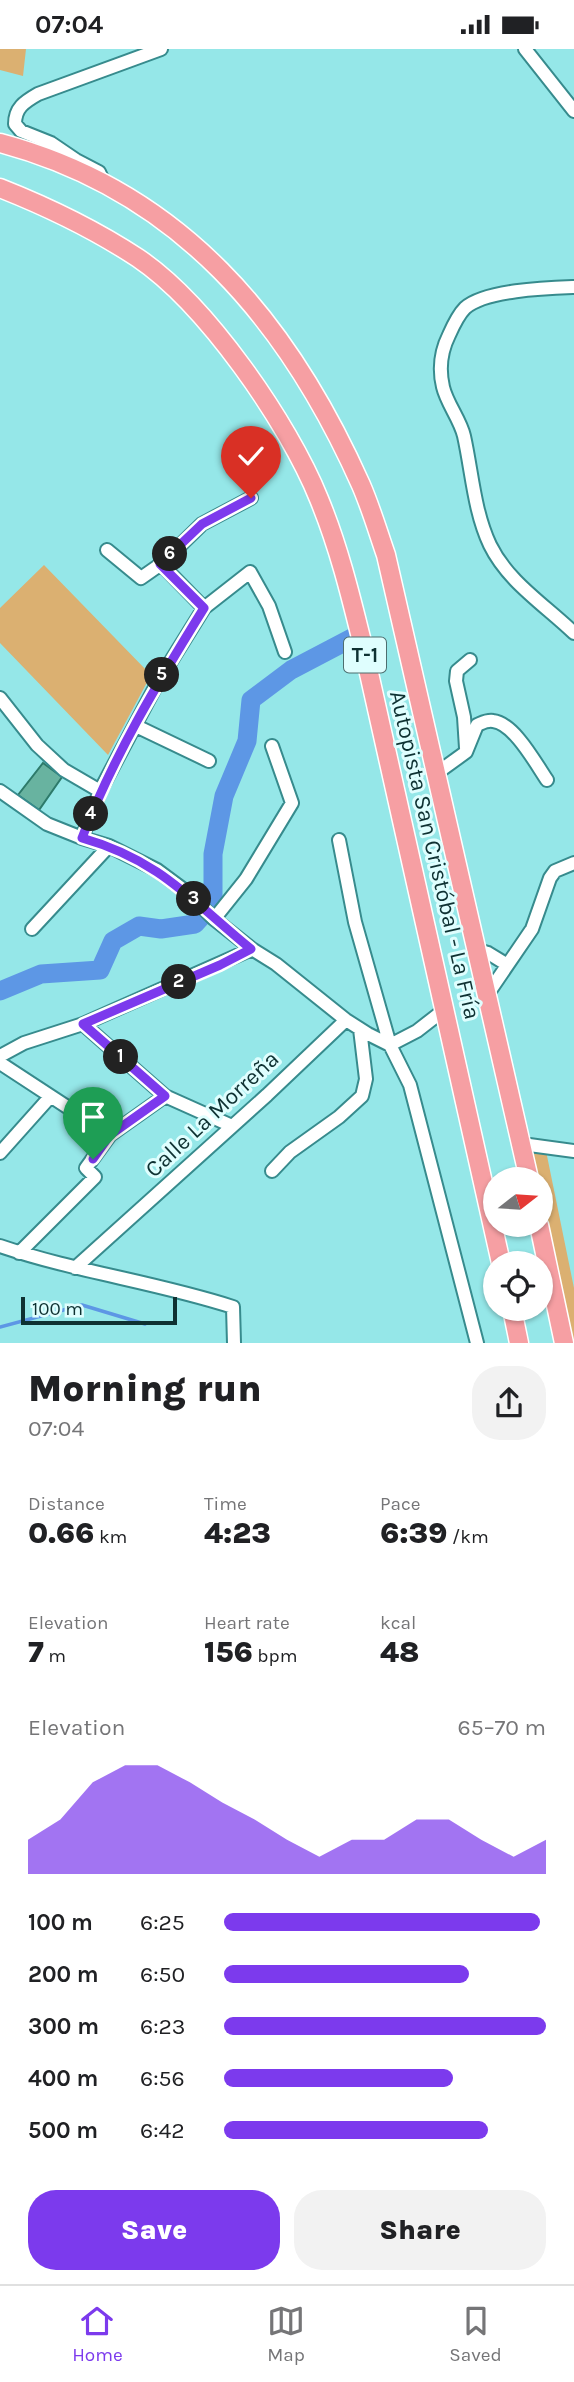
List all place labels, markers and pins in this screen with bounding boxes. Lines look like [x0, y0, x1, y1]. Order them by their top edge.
pin [221, 426, 281, 498]
pin: 6 [152, 537, 188, 571]
pin: 5 [144, 657, 180, 693]
pin: 4 [74, 797, 108, 831]
pin: 3 [176, 881, 212, 917]
pin: 2 [162, 965, 196, 999]
pin: 1 [104, 1039, 138, 1075]
pin [63, 1087, 123, 1159]

